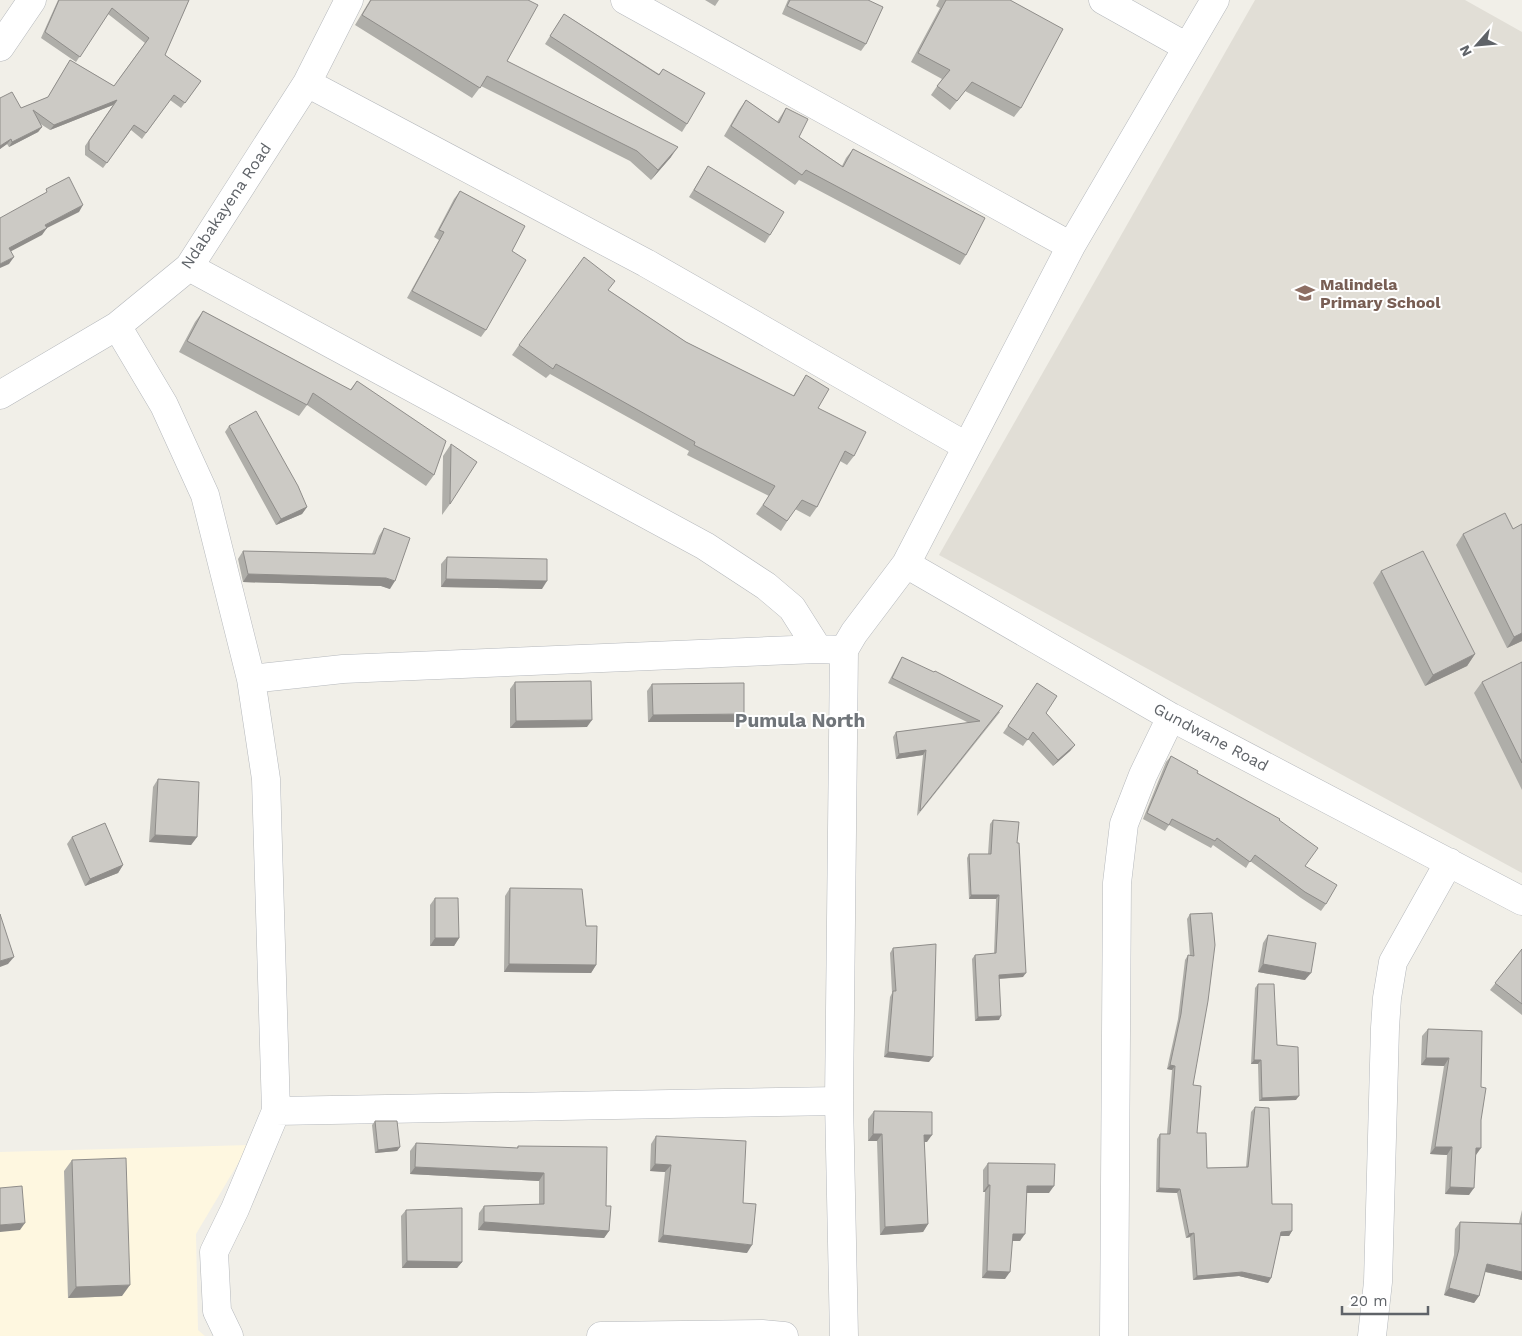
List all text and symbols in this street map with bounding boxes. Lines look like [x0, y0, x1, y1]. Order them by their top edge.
north arrow [1452, 20, 1502, 70]
text: N [1456, 43, 1475, 59]
street label: Ndabakayena Road [177, 139, 275, 273]
place label: Malindela Primary School [1320, 275, 1441, 312]
school or university icon: Malindela Primary School [1294, 282, 1316, 304]
street label: Gundwane Road [1150, 699, 1272, 775]
district label: Pumula North [735, 709, 865, 732]
scale bar [1342, 1284, 1428, 1316]
text: 20 m [1350, 1292, 1388, 1310]

